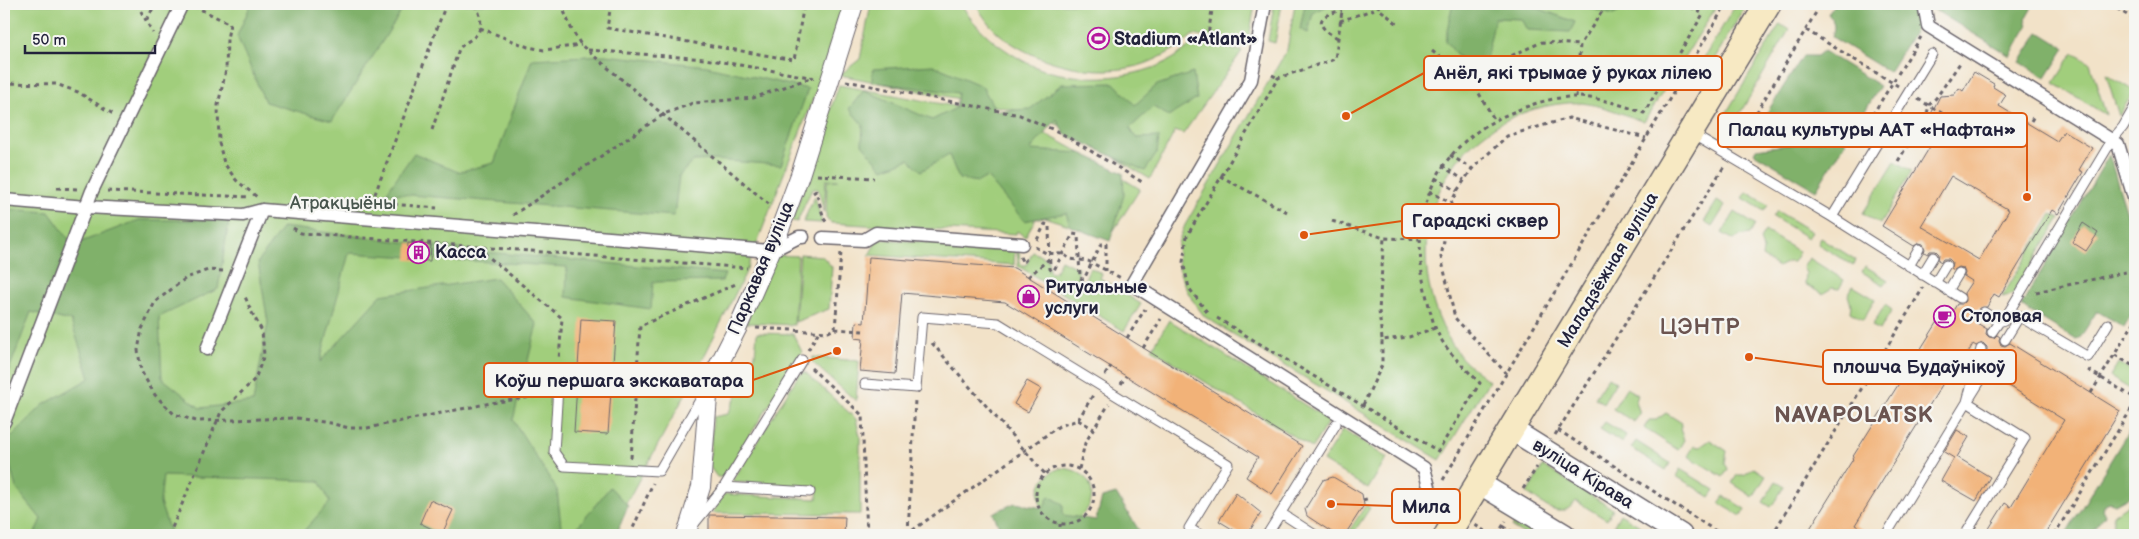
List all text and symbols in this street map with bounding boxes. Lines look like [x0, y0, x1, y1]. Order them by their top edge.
scale bar [25, 22, 155, 54]
sports icon: Stadium «Atlant» [1086, 27, 1110, 51]
place label: Stadium «Atlant» [1114, 29, 1258, 50]
text: 50 m [32, 31, 66, 50]
callout: Анёл, які трымае ў руках лілею [1424, 56, 1722, 90]
text: Анёл, які трымае ў руках лілею [1433, 62, 1712, 85]
callout: Палац культуры ААТ «Нафтан» [1718, 113, 2027, 147]
text: Палац культуры ААТ «Нафтан» [1728, 119, 2016, 142]
street label: Маладзёжная вуліца [1553, 188, 1663, 352]
park label: Атракцыёны [289, 193, 396, 214]
street label: Паркавая вуліца [723, 198, 799, 338]
callout: Гарадскі сквер [1402, 204, 1559, 238]
text: Гарадскі сквер [1412, 210, 1549, 233]
building icon: Касса [407, 240, 431, 264]
place label: Касса [435, 242, 487, 263]
place label: Ритуальные услуги [1045, 277, 1147, 319]
shop icon: Ритуальные услуги [1017, 285, 1041, 309]
cafe icon: Столовая [1933, 304, 1957, 328]
place label: Столовая [1961, 306, 2042, 327]
district label: ЦЭНТР [1660, 314, 1740, 341]
callout: плошча Будаўнікоў [1823, 350, 2016, 384]
text: плошча Будаўнікоў [1833, 356, 2005, 379]
callout: Коўш першага экскаватара [484, 363, 753, 397]
text: Коўш першага экскаватара [495, 370, 744, 393]
district label: NAVAPOLATSK [1774, 402, 1934, 429]
street label: вуліца Кірава [1529, 435, 1638, 514]
callout: Мила [1392, 489, 1460, 523]
text: Мила [1402, 496, 1451, 519]

